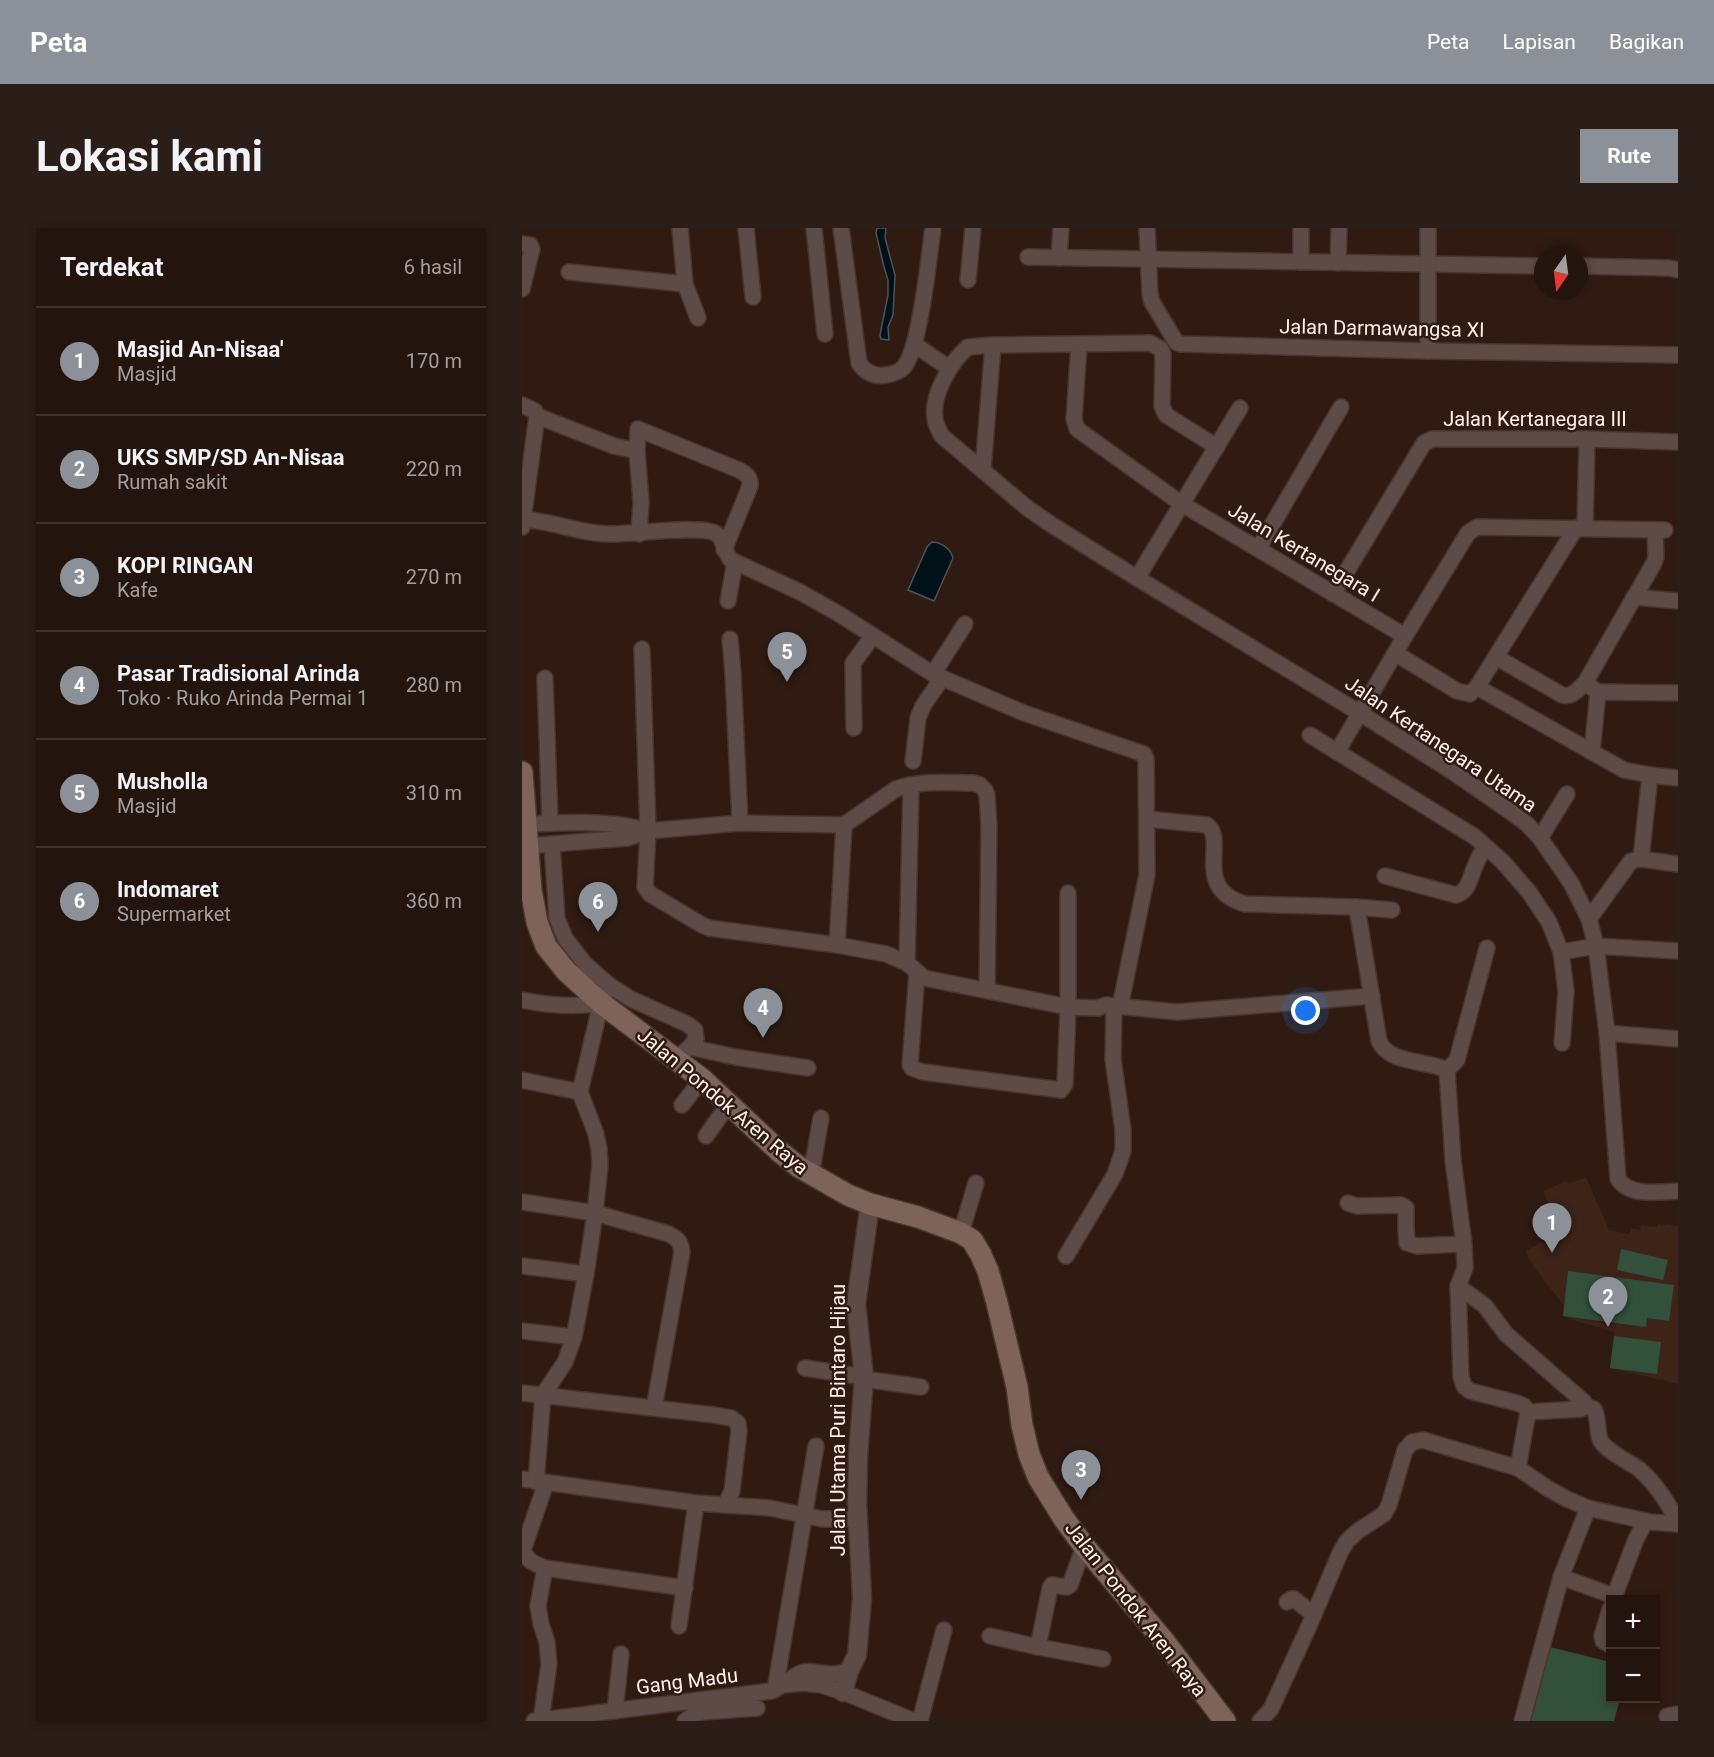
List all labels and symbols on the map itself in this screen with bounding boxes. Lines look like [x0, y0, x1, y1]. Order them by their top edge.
north arrow [1534, 246, 1588, 300]
street label: Jalan Darmawangsa XI [1279, 314, 1485, 342]
street label: Jalan Kertanegara III [1443, 407, 1627, 431]
street label: Jalan Kertanegara I [1224, 497, 1384, 607]
pin: 5 [768, 632, 806, 682]
street label: Jalan Kertanegara Utama [1341, 671, 1541, 817]
pin: 6 [578, 882, 618, 932]
pin: 4 [744, 988, 782, 1038]
your location [1291, 996, 1320, 1025]
street label: Jalan Pondok Aren Raya [633, 1022, 813, 1180]
pin: 1 [1532, 1204, 1572, 1253]
pin: 2 [1588, 1278, 1628, 1327]
street label: Jalan Utama Puri Bintaro Hijau [826, 1284, 850, 1556]
pin: 3 [1062, 1450, 1100, 1500]
street label: Jalan Pondok Aren Raya [1060, 1517, 1212, 1701]
street label: Gang Madu [635, 1663, 739, 1699]

